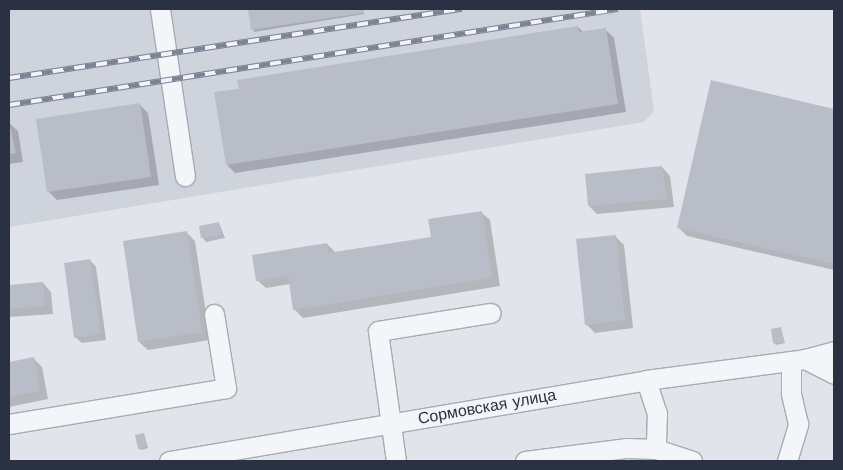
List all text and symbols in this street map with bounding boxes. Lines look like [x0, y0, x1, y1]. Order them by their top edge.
street label: Сормовская улица [416, 385, 558, 429]

